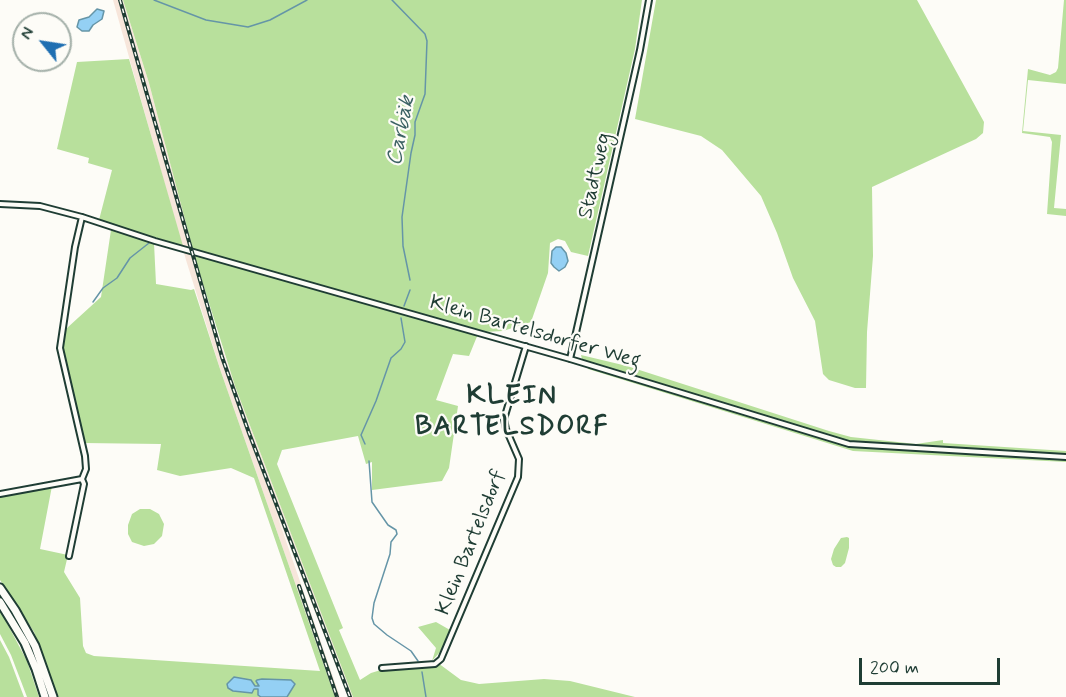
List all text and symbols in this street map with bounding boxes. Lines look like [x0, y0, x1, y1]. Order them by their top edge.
north arrow [12, 12, 72, 72]
text: N [16, 24, 39, 44]
water label: Carbäk [382, 94, 422, 168]
street label: Stadtweg [574, 131, 618, 221]
street label: Klein Bartelsdorfer Weg [427, 291, 643, 375]
district label: KLEIN BARTELSDORF [411, 381, 613, 444]
street label: Klein Bartelsdorf [431, 467, 513, 619]
scale bar [862, 646, 1003, 684]
text: 200 m [870, 656, 919, 680]

